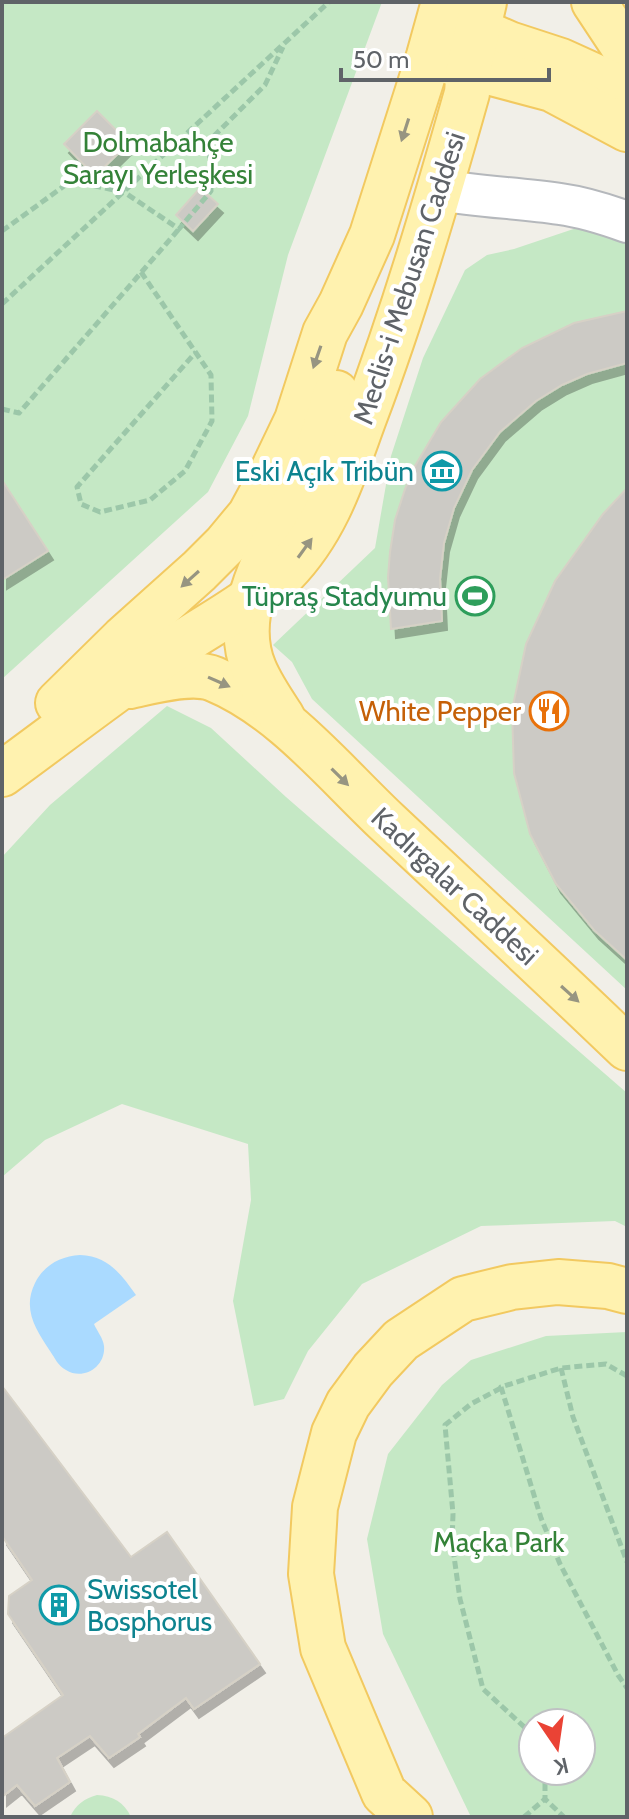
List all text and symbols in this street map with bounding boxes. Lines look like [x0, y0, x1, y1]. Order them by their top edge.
scale bar [341, 32, 549, 82]
text: 50 m [353, 45, 409, 74]
one-way arrow [399, 119, 411, 143]
park label: Dolmabahçe Sarayı Yerleşkesi [63, 125, 253, 191]
street label: Meclis-i Mebusan Caddesi [346, 128, 472, 428]
one-way arrow [310, 345, 322, 369]
museum icon: Eski Açık Tribün [421, 450, 463, 492]
place label: Eski Açık Tribün [235, 454, 414, 488]
one-way arrow [297, 537, 313, 559]
one-way arrow [181, 570, 201, 587]
sports icon: Tüpraş Stadyumu [454, 575, 496, 617]
place label: Tüpraş Stadyumu [242, 579, 447, 613]
one-way arrow [207, 676, 231, 689]
restaurant icon: White Pepper [528, 690, 570, 732]
place label: White Pepper [359, 694, 521, 728]
one-way arrow [330, 767, 349, 786]
street label: Kadırgalar Caddesi [365, 800, 545, 972]
one-way arrow [561, 984, 580, 1002]
park label: Maçka Park [433, 1525, 565, 1559]
place label: Swissotel Bosphorus [87, 1572, 212, 1638]
building icon: Swissotel Bosphorus [38, 1584, 80, 1626]
north arrow [517, 1707, 597, 1787]
text: K [551, 1751, 571, 1781]

